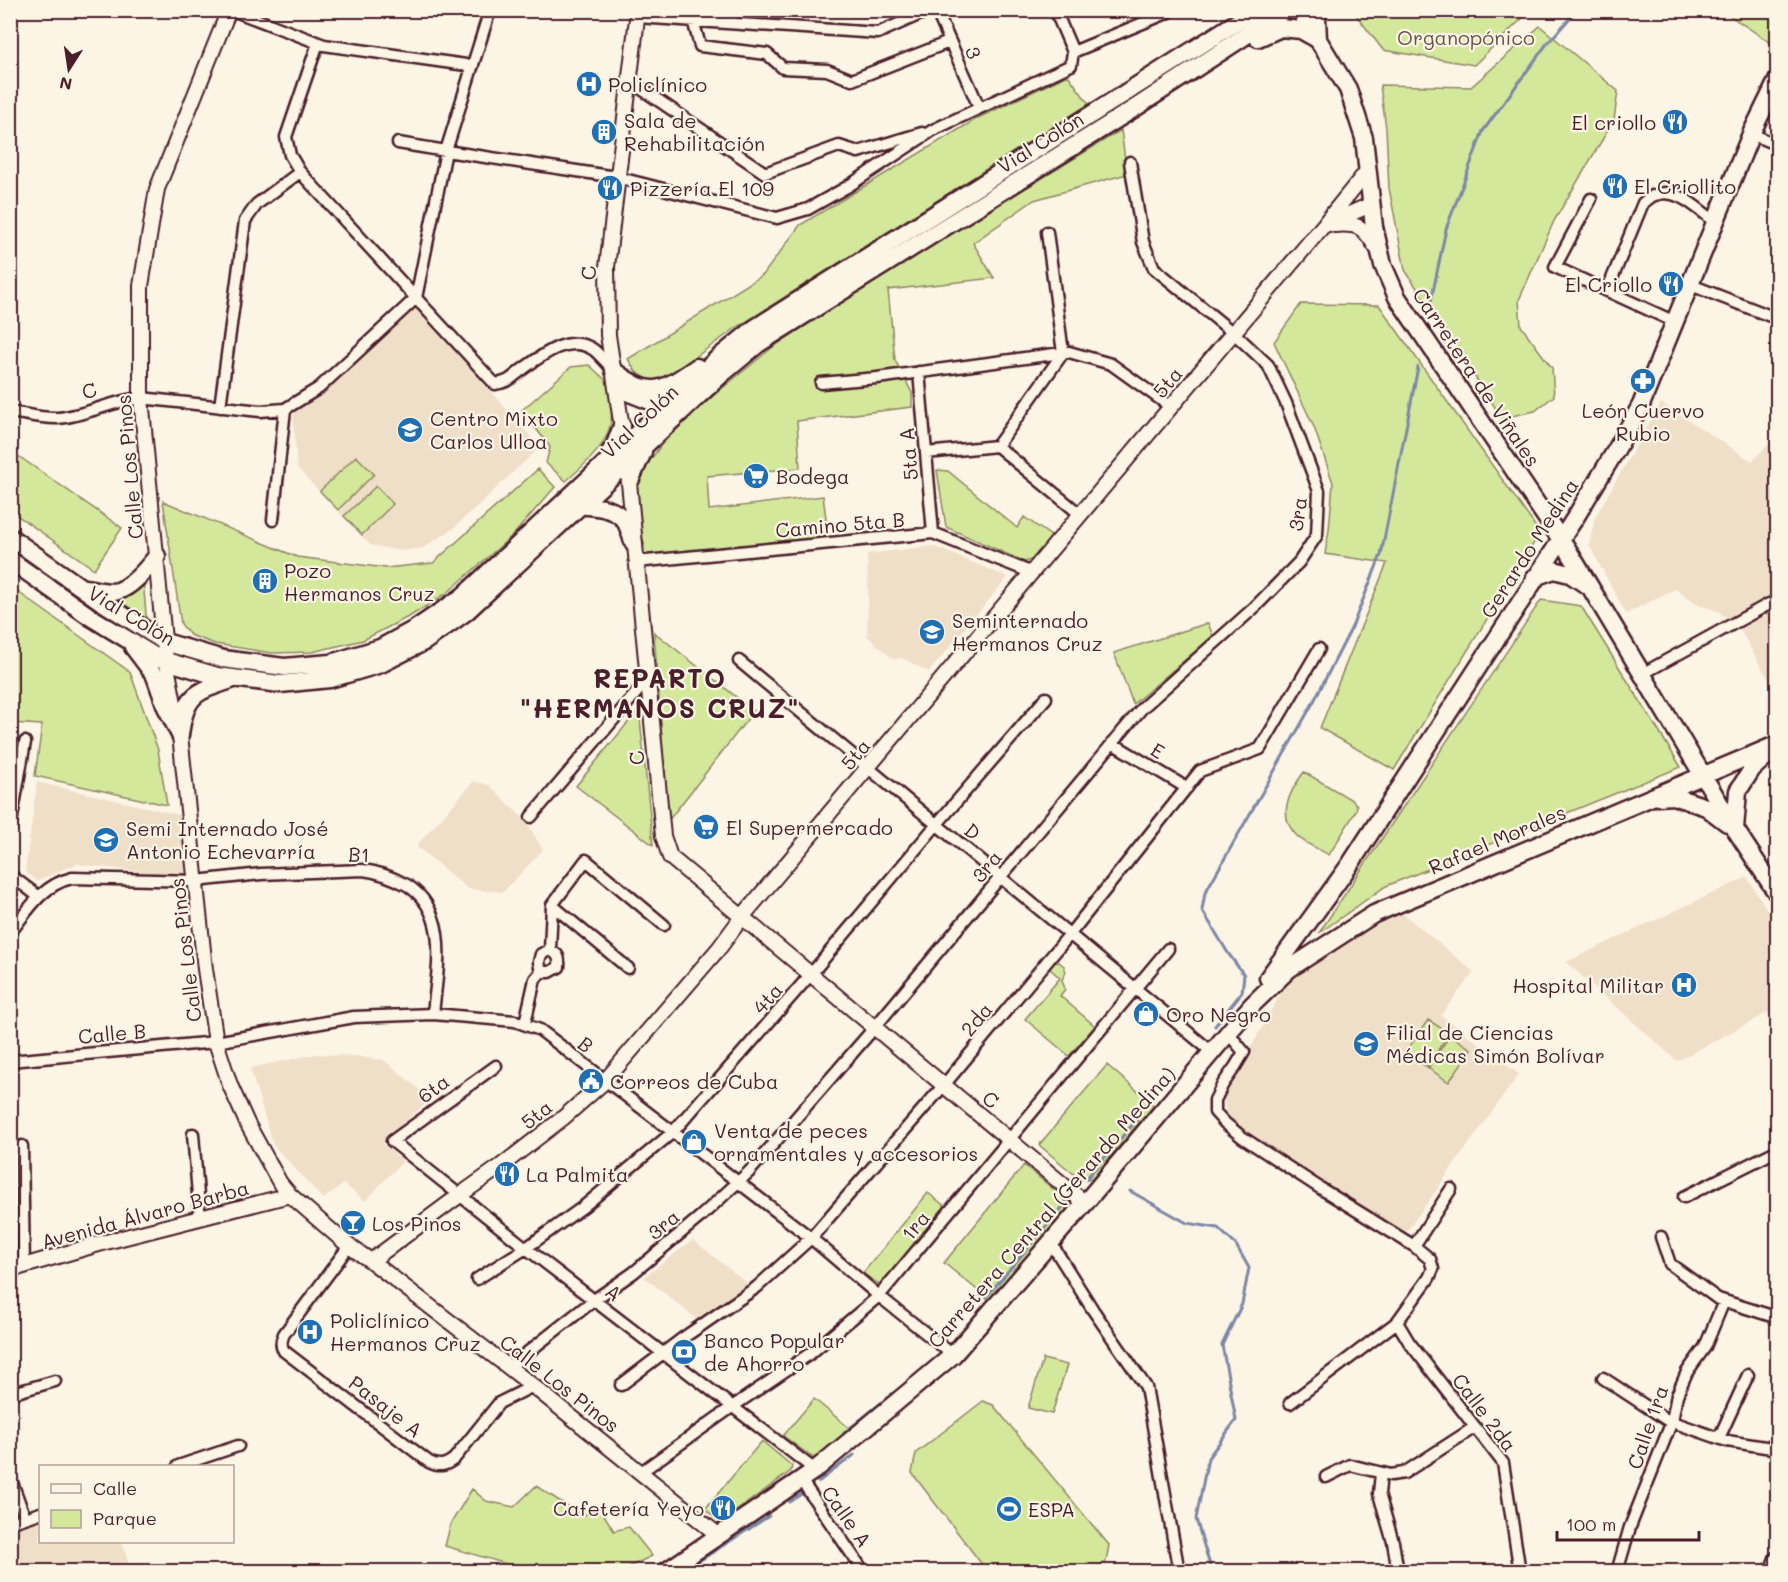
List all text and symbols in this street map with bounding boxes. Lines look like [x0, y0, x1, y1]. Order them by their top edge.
park label: Organopónico [1397, 24, 1535, 50]
north arrow [39, 39, 99, 99]
street label: 3 [960, 41, 988, 63]
hospital icon: Policlínico [574, 69, 604, 99]
place label: Policlínico [608, 71, 707, 97]
text: N [58, 73, 74, 96]
street label: Vial Colón [992, 105, 1088, 179]
place label: Sala de Rehabilitación [624, 107, 765, 156]
restaurant icon: El criollo [1660, 107, 1690, 137]
place label: El criollo [1571, 109, 1656, 135]
building icon: Sala de Rehabilitación [589, 117, 619, 147]
restaurant icon: El Criollito [1600, 171, 1630, 201]
restaurant icon: Pizzería El 109 [595, 173, 625, 203]
place label: El Criollito [1634, 173, 1736, 199]
place label: Pizzería El 109 [630, 175, 774, 201]
street label: C [575, 266, 601, 280]
restaurant icon: El Criollo [1656, 269, 1686, 299]
place label: El Criollo [1565, 271, 1652, 297]
street label: Carretera de Viñales [1407, 283, 1547, 471]
street label: 5ta [1146, 361, 1188, 403]
pharmacy icon: León Cuervo Rubio [1628, 366, 1658, 396]
street label: C [79, 376, 99, 404]
street label: Vial Colón [595, 378, 683, 464]
street label: Calle Los Pinos [110, 394, 148, 540]
place label: León Cuervo Rubio [1582, 397, 1704, 446]
place label: Centro Mixto Carlos Ulloa [430, 405, 558, 454]
school or university icon: Centro Mixto Carlos Ulloa [395, 415, 425, 445]
street label: 5ta A [893, 426, 923, 482]
supermarket icon: Bodega [741, 461, 771, 491]
place label: Bodega [776, 463, 849, 489]
street label: Gerardo Medina [1474, 473, 1584, 623]
street label: 3ra [1282, 495, 1312, 533]
street label: Camino 5ta B [774, 505, 906, 543]
place label: Pozo Hermanos Cruz [284, 557, 435, 606]
building icon: Pozo Hermanos Cruz [250, 566, 280, 596]
street label: Vial Colón [84, 579, 180, 651]
place label: Seminternado Hermanos Cruz [952, 607, 1103, 656]
school or university icon: Seminternado Hermanos Cruz [917, 617, 947, 647]
district label: REPARTO "HERMANOS CRUZ" [520, 661, 800, 725]
street label: 5ta [834, 733, 876, 775]
street label: E [1146, 736, 1170, 764]
street label: C [622, 750, 650, 766]
street label: Rafael Morales [1424, 798, 1570, 880]
supermarket icon: El Supermercado [691, 812, 721, 842]
place label: El Supermercado [726, 814, 893, 840]
place label: Semi Internado José Antonio Echevarría [126, 815, 329, 864]
street label: D [959, 817, 987, 845]
school or university icon: Semi Internado José Antonio Echevarría [91, 825, 121, 855]
street label: B1 [348, 841, 370, 867]
street label: 3ra [965, 845, 1007, 887]
street label: Calle Los Pinos [163, 876, 207, 1024]
hospital icon: Hospital Militar [1669, 970, 1699, 1000]
place label: Hospital Militar [1513, 972, 1664, 998]
street label: 4ta [746, 977, 788, 1019]
street label: 2da [954, 997, 998, 1041]
shop icon: Oro Negro [1131, 999, 1161, 1029]
place label: Oro Negro [1166, 1001, 1271, 1027]
street label: Calle B [77, 1017, 147, 1049]
place label: Filial de Ciencias Médicas Simón Bolívar [1386, 1019, 1605, 1068]
school or university icon: Filial de Ciencias Médicas Simón Bolívar [1351, 1029, 1381, 1059]
street label: B [573, 1030, 599, 1058]
street label: Carretera Central (Gerardo Medina) [922, 1061, 1180, 1353]
public building icon: Correos de Cuba [576, 1066, 606, 1096]
street label: 6ta [412, 1068, 454, 1108]
place label: Correos de Cuba [610, 1068, 778, 1094]
street label: C [977, 1084, 1005, 1114]
street label: 5ta [515, 1094, 557, 1134]
place label: Venta de peces ornamentales y accesorios [714, 1117, 978, 1166]
shop icon: Venta de peces ornamentales y accesorios [679, 1127, 709, 1157]
restaurant icon: La Palmita [492, 1159, 522, 1189]
place label: La Palmita [526, 1161, 628, 1187]
street label: Avenida Álvaro Barba [38, 1174, 252, 1254]
street label: 3ra [642, 1203, 684, 1245]
street label: 1ra [895, 1205, 935, 1245]
bar icon: Los Pinos [338, 1208, 368, 1238]
place label: Los Pinos [372, 1210, 462, 1236]
street label: A [601, 1277, 627, 1307]
place label: Policlínico Hermanos Cruz [330, 1307, 481, 1356]
hospital icon: Policlínico Hermanos Cruz [295, 1317, 325, 1347]
place label: Banco Popular de Ahorro [704, 1327, 845, 1376]
street label: Calle Los Pinos [495, 1328, 625, 1438]
bank icon: Banco Popular de Ahorro [669, 1337, 699, 1367]
street label: Calle 2da [1447, 1368, 1523, 1456]
street label: Pasaje A [344, 1369, 428, 1443]
street label: Calle 1ra [1621, 1382, 1673, 1472]
legend [39, 1465, 234, 1543]
text: Calle [93, 1476, 137, 1500]
street label: Calle A [816, 1480, 878, 1552]
restaurant icon: Cafetería Yeyo [708, 1493, 738, 1523]
sports icon: ESPA [994, 1494, 1024, 1524]
place label: Cafetería Yeyo [553, 1495, 704, 1521]
place label: ESPA [1028, 1496, 1075, 1522]
scale bar [1557, 1504, 1700, 1542]
text: Parque [93, 1506, 157, 1530]
text: 100 m [1566, 1512, 1616, 1536]

